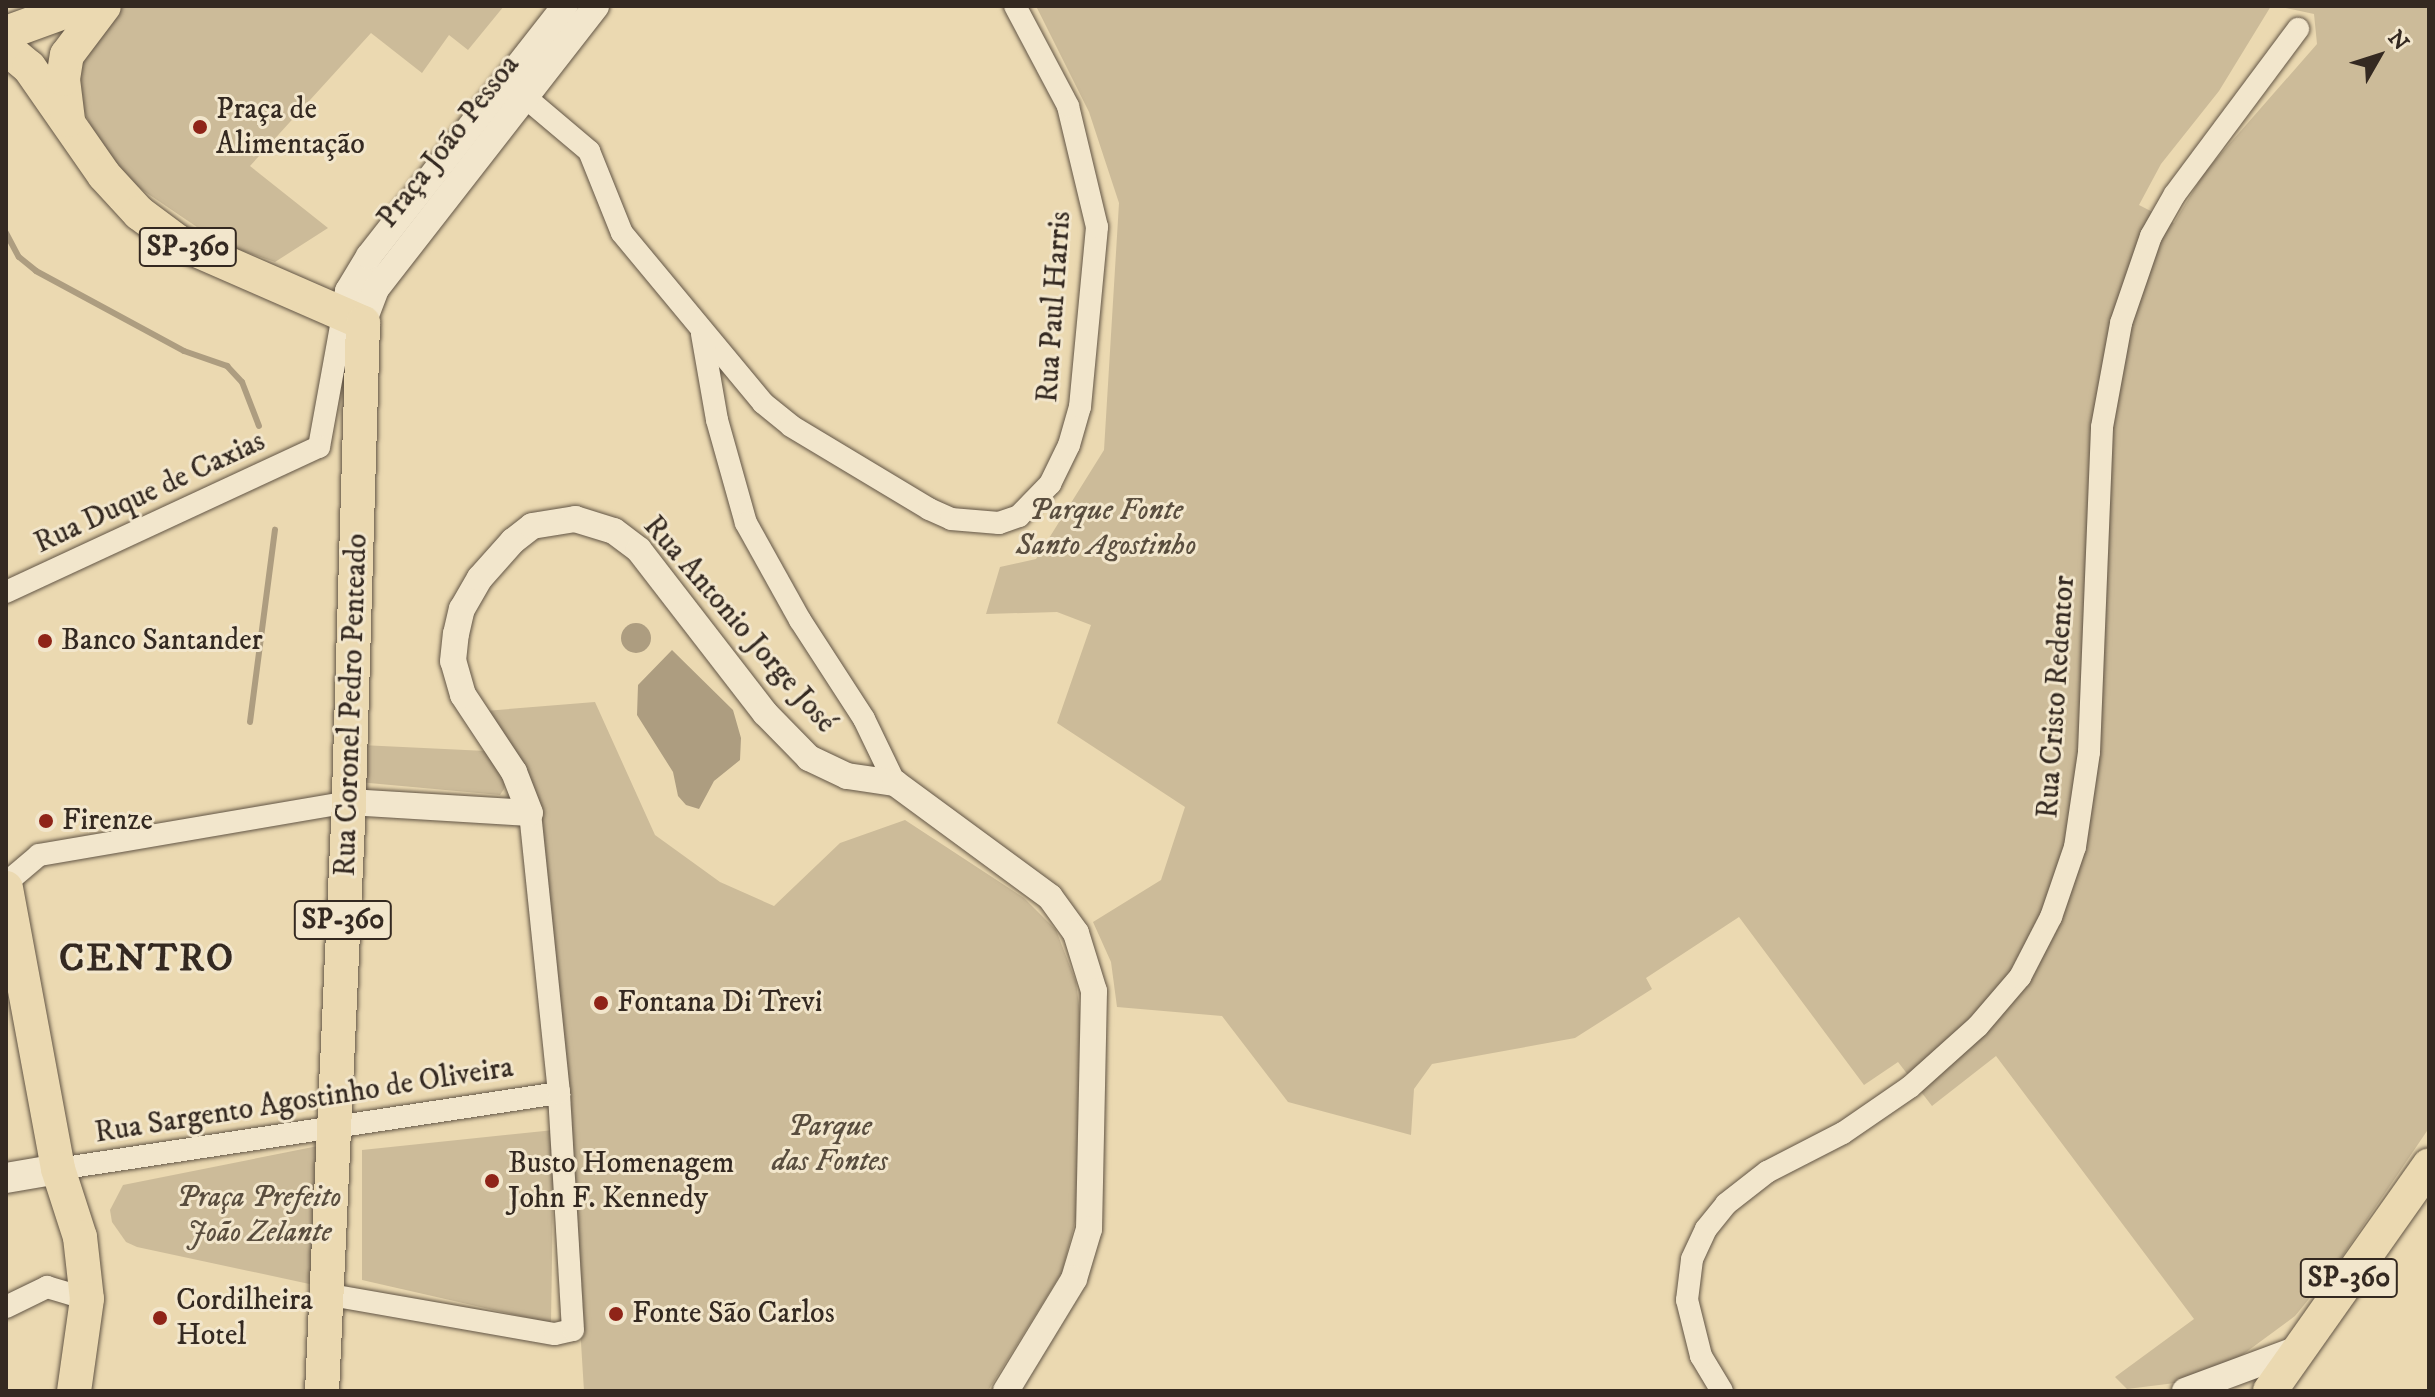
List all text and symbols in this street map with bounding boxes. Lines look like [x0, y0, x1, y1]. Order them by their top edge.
north arrow [2339, 16, 2419, 96]
text: N [2382, 25, 2414, 56]
street label: Praça João Pessoa [370, 48, 528, 236]
place label: Praça de Alimentação [216, 92, 365, 162]
marker: Praça de Alimentação [191, 118, 209, 136]
street label: Rua Paul Harris [1030, 210, 1080, 404]
road number: SP-360 [138, 223, 238, 271]
street label: Rua Duque de Caxias [29, 424, 271, 562]
park label: Parque Fonte Santo Agostinho [1016, 493, 1196, 564]
street label: Rua Antonio Jorge José [635, 509, 843, 741]
street label: Rua Coronel Pedro Penteado [328, 533, 376, 877]
street label: Rua Cristo Redentor [2031, 574, 2083, 820]
place label: Banco Santander [61, 623, 263, 659]
marker: Banco Santander [36, 632, 54, 650]
place label: Firenze [62, 803, 153, 839]
marker: Firenze [37, 812, 55, 830]
road number: SP-360 [293, 896, 393, 944]
district label: CENTRO [59, 937, 235, 983]
place label: Fontana Di Trevi [617, 985, 822, 1021]
marker: Fontana Di Trevi [592, 994, 610, 1012]
street label: Rua Sargento Agostinho de Oliveira [92, 1050, 516, 1152]
park label: Parque das Fontes [772, 1109, 888, 1180]
place label: Busto Homenagem John F. Kennedy [508, 1146, 734, 1216]
marker: Busto Homenagem John F. Kennedy [483, 1172, 501, 1190]
park label: Praça Prefeito João Zelante [176, 1180, 342, 1250]
road number: SP-360 [2299, 1254, 2399, 1302]
place label: Cordilheira Hotel [176, 1283, 313, 1354]
place label: Fonte São Carlos [632, 1296, 835, 1332]
marker: Fonte São Carlos [607, 1305, 625, 1323]
marker: Cordilheira Hotel [151, 1309, 169, 1327]

